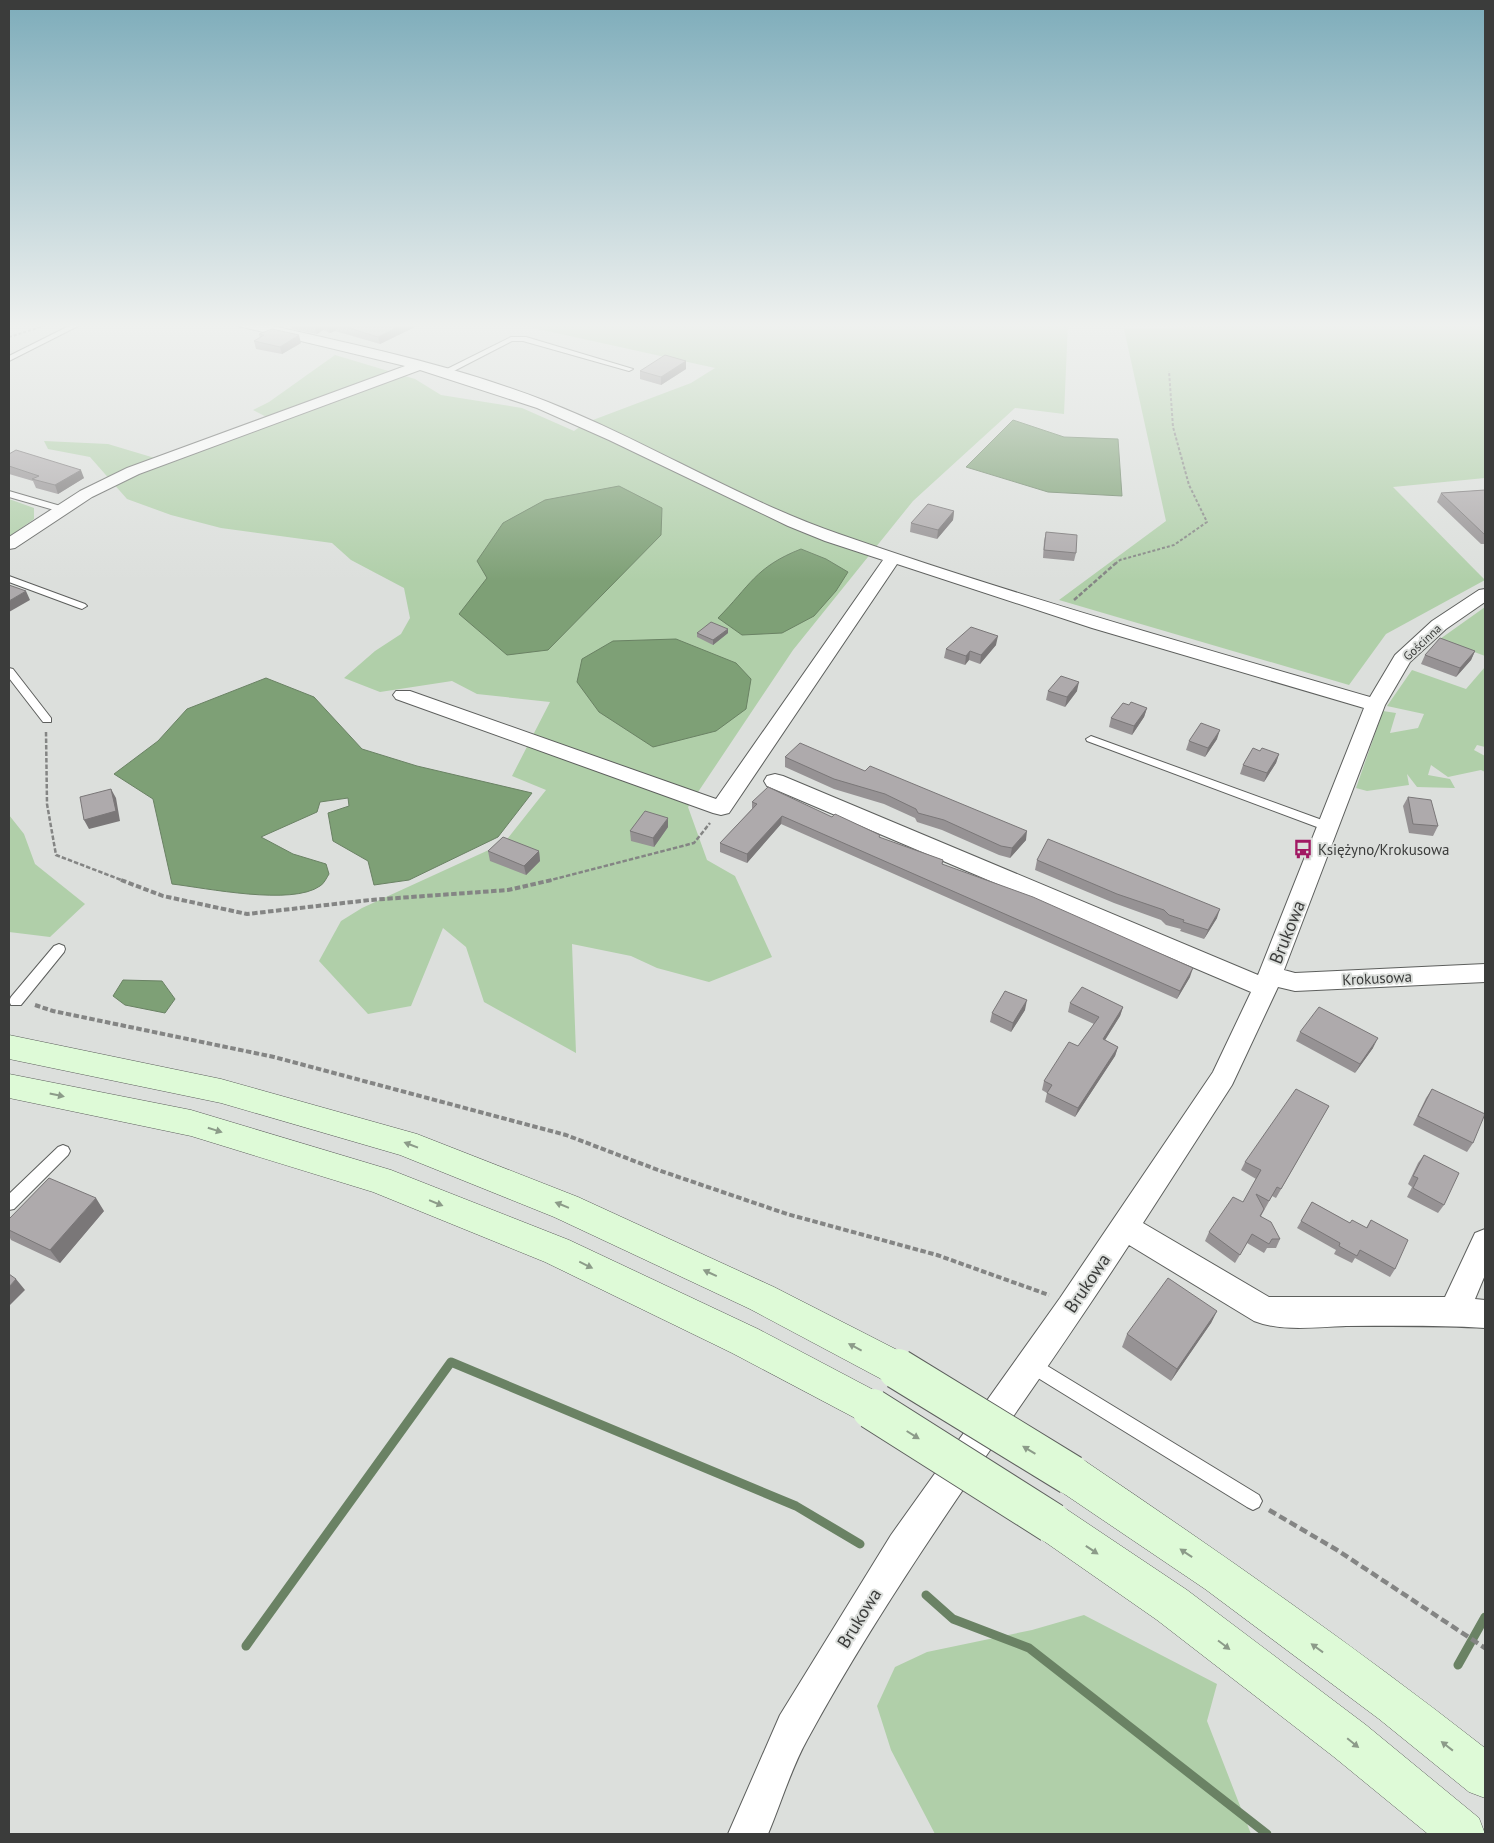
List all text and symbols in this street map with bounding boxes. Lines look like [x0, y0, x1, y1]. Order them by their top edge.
street label: Gościnna [1400, 621, 1444, 663]
bus stop icon: Księżyno/Krokusowa [1292, 838, 1314, 860]
place label: Księżyno/Krokusowa [1318, 840, 1449, 859]
street label: Brukowa [1264, 897, 1310, 967]
street label: Krokusowa [1342, 967, 1412, 989]
one-way arrow [49, 1092, 65, 1100]
one-way arrow [208, 1127, 223, 1135]
one-way arrow [403, 1141, 418, 1149]
one-way arrow [429, 1199, 443, 1207]
one-way arrow [555, 1201, 569, 1209]
street label: Brukowa [1059, 1249, 1115, 1317]
one-way arrow [579, 1261, 593, 1269]
one-way arrow [703, 1269, 717, 1277]
one-way arrow [848, 1342, 861, 1351]
one-way arrow [907, 1430, 920, 1440]
one-way arrow [1023, 1445, 1036, 1454]
one-way arrow [1085, 1545, 1099, 1555]
one-way arrow [1179, 1548, 1193, 1558]
street label: Brukowa [832, 1584, 886, 1652]
one-way arrow [1217, 1639, 1230, 1650]
one-way arrow [1311, 1643, 1324, 1653]
one-way arrow [1347, 1738, 1360, 1749]
one-way arrow [1440, 1741, 1454, 1751]

